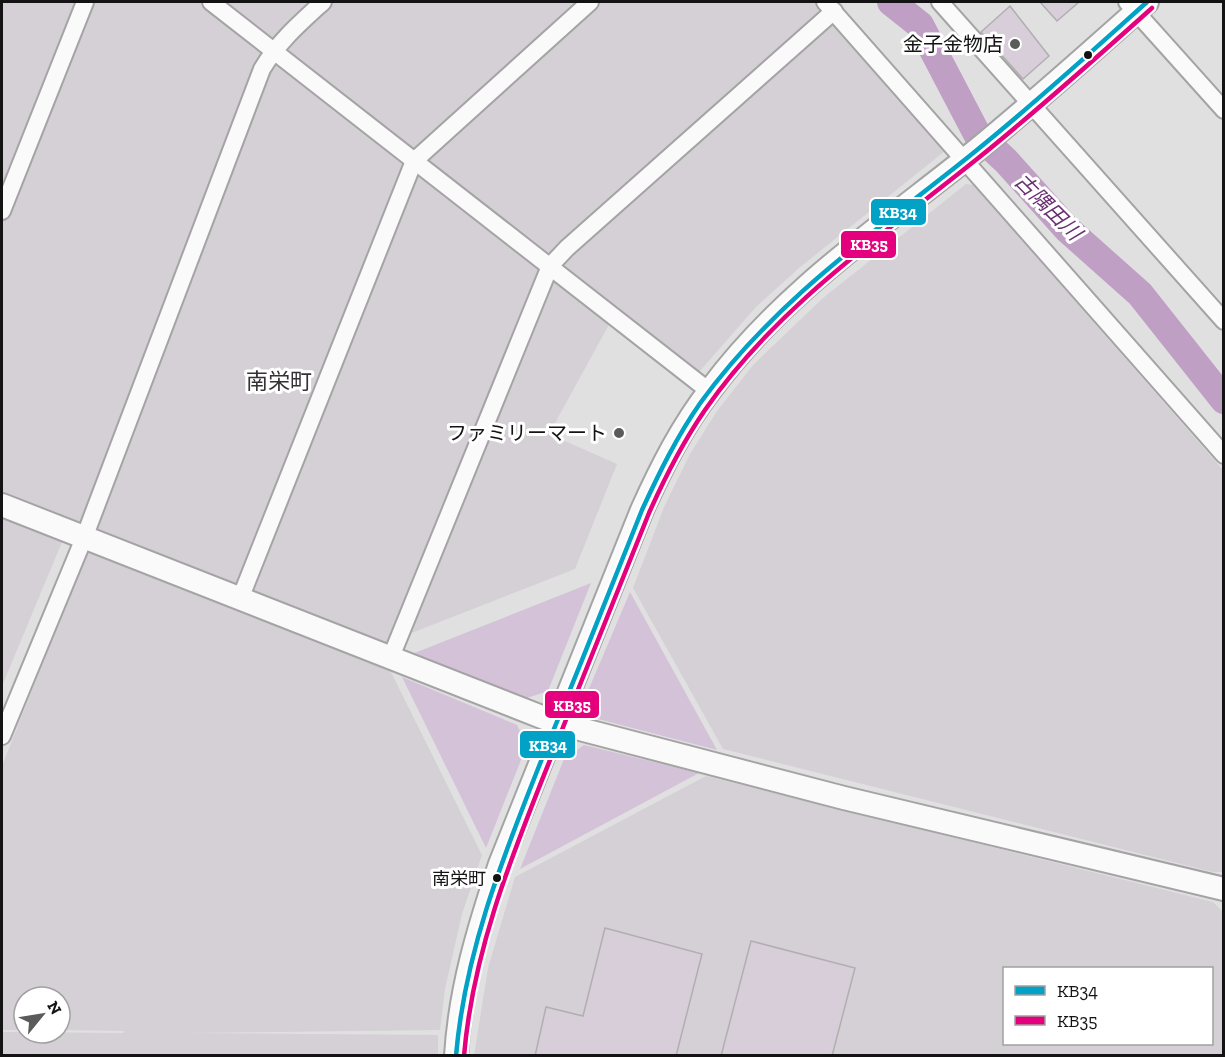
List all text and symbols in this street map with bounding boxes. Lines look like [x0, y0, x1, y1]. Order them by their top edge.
place label: 金子金物店 [903, 32, 1003, 56]
marker: 金子金物店 [1008, 37, 1022, 51]
unlabelled marker [1082, 49, 1094, 61]
water label: 古隅田川 [1010, 168, 1088, 247]
line badge: KB34 [870, 198, 927, 226]
text: KB34 [879, 203, 917, 222]
line badge: KB35 [840, 230, 897, 259]
text: KB35 [850, 235, 888, 254]
district label: 南栄町 [246, 368, 312, 395]
place label: ファミリーマート [447, 421, 607, 445]
marker: ファミリーマート [612, 426, 626, 440]
line badge: KB35 [544, 690, 600, 719]
text: KB35 [553, 696, 591, 715]
line badge: KB34 [519, 730, 576, 759]
text: KB34 [529, 736, 567, 755]
place label: 南栄町 [432, 868, 486, 890]
marker: 南栄町 [491, 872, 503, 884]
legend [1003, 967, 1213, 1045]
text: KB34 [1057, 980, 1098, 1002]
north arrow [12, 985, 72, 1045]
text: N [43, 998, 66, 1018]
text: KB35 [1057, 1010, 1097, 1032]

